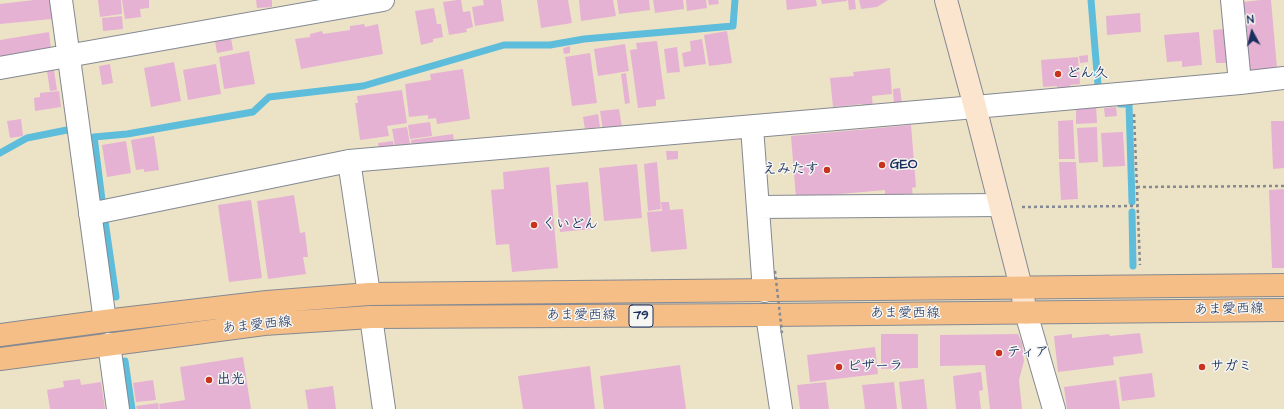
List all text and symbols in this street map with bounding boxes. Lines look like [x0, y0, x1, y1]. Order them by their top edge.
north arrow [1232, 12, 1272, 52]
text: N [1246, 12, 1255, 27]
place label: どん久 [1066, 66, 1108, 82]
marker: どん久 [1053, 69, 1063, 79]
place label: GEO [890, 157, 917, 173]
marker: GEO [877, 160, 887, 170]
place label: えみたす [763, 162, 819, 178]
marker: えみたす [822, 165, 832, 175]
place label: くいどん [542, 217, 598, 233]
marker: くいどん [529, 220, 539, 230]
street label: あま愛西線 [1194, 301, 1264, 319]
road number: 79 [629, 305, 653, 327]
street label: あま愛西線 [870, 306, 940, 322]
street label: あま愛西線 [546, 308, 616, 324]
street label: あま愛西線 [221, 314, 293, 338]
place label: ティア [1007, 345, 1049, 361]
marker: ティア [994, 348, 1004, 358]
place label: ピザーラ [847, 359, 903, 375]
place label: サガミ [1210, 359, 1252, 375]
marker: ピザーラ [834, 362, 844, 372]
marker: サガミ [1197, 362, 1207, 372]
place label: 出光 [217, 372, 245, 388]
marker: 出光 [204, 375, 214, 385]

